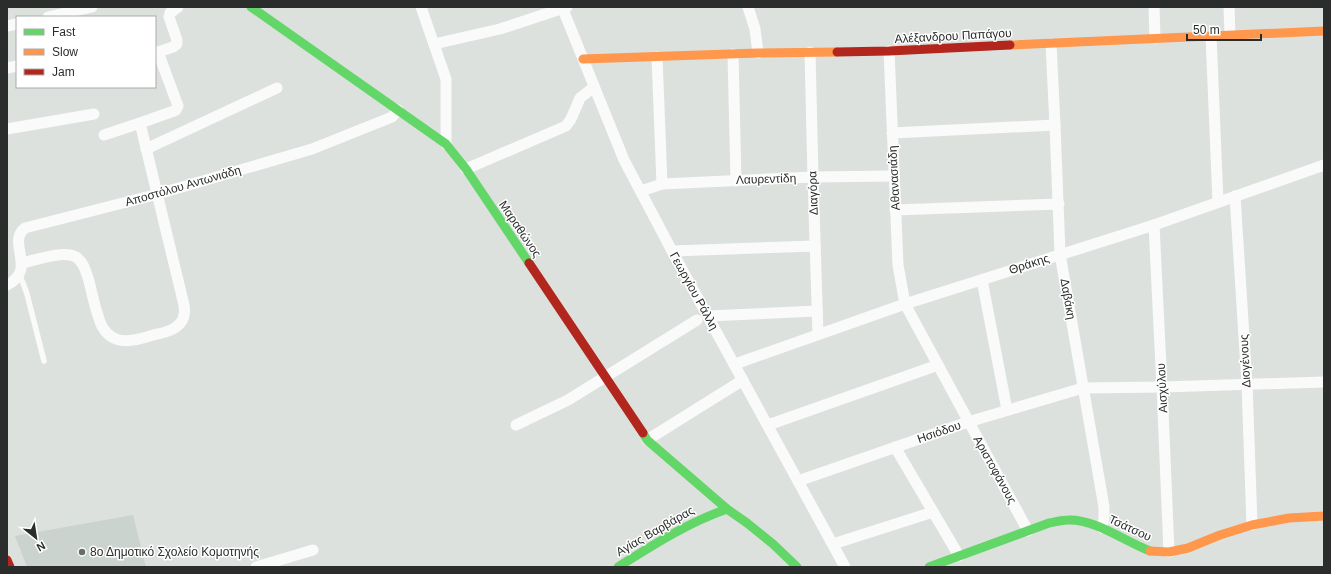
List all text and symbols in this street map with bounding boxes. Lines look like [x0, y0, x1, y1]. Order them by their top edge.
legend [16, 16, 156, 88]
scale bar [1187, 16, 1261, 42]
text: 50 m [1193, 23, 1220, 37]
text: Fast [52, 25, 76, 39]
street label: Αλέξανδρου Παπάγου [894, 26, 1012, 46]
text: Slow [52, 45, 78, 59]
text: Jam [52, 65, 75, 79]
street label: Αθανασιάδη [885, 145, 903, 211]
street label: Αποστόλου Αντωνιάδη [123, 163, 243, 209]
street label: Λαυρεντίδη [736, 171, 796, 187]
street label: Διαγόρα [805, 171, 821, 215]
street label: Μαραθώνος [496, 198, 544, 260]
street label: Γεωργίου Ράλλη [667, 250, 721, 332]
street label: Θράκης [1007, 251, 1051, 277]
street label: Δαβάκη [1058, 277, 1078, 321]
street label: Διογένους [1237, 334, 1253, 388]
street label: Αισχύλου [1154, 363, 1170, 413]
street label: Ησιόδου [915, 418, 963, 446]
street label: Αριστοφάνους [970, 433, 1020, 507]
street label: Αγίας Βαρβάρας [614, 503, 697, 559]
street label: Τσάτσου [1106, 512, 1154, 544]
north arrow [16, 518, 56, 558]
text: N [35, 539, 47, 554]
place label: 8ο Δημοτικό Σχολείο Κομοτηνής [90, 545, 259, 559]
marker: 8ο Δημοτικό Σχολείο Κομοτηνής [77, 547, 87, 557]

